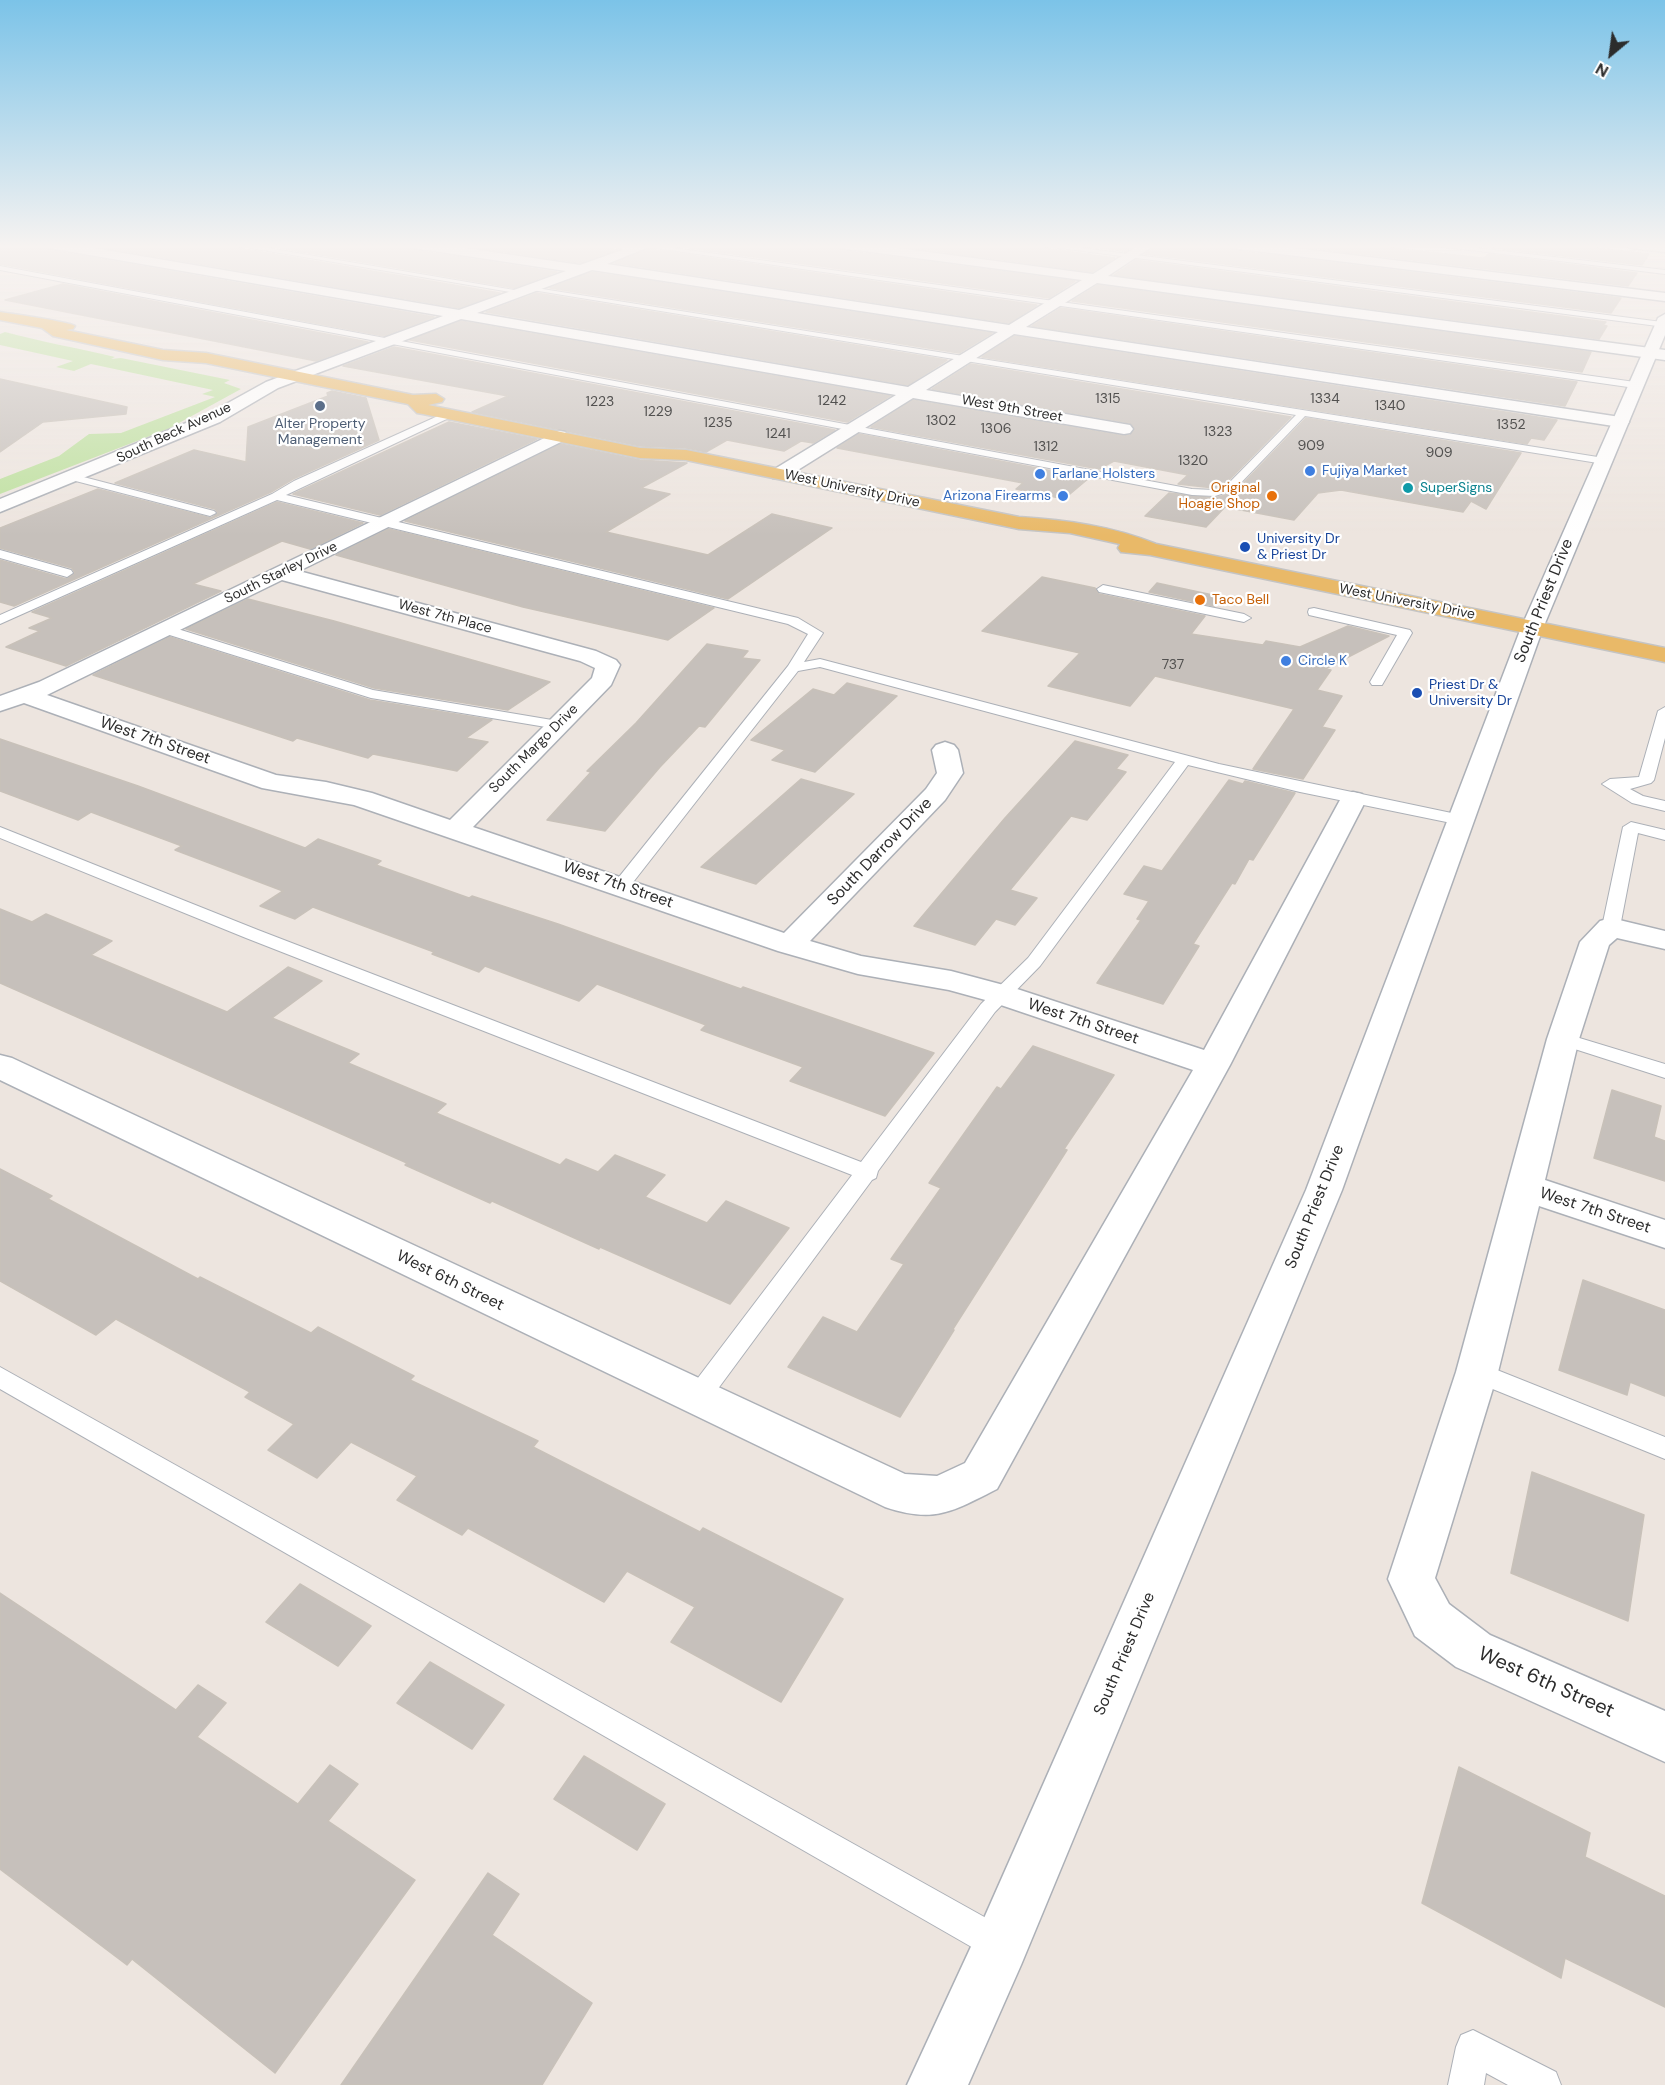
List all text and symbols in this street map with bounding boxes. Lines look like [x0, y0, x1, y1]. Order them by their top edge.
north arrow [1581, 24, 1641, 84]
text: N [1592, 58, 1612, 82]
house number: 1315 [1095, 391, 1121, 407]
house number: 1334 [1310, 391, 1340, 407]
street label: West 9th Street [960, 392, 1064, 426]
house number: 1242 [818, 393, 846, 409]
house number: 1223 [586, 394, 614, 410]
house number: 1340 [1375, 398, 1405, 414]
street label: South Beck Avenue [114, 399, 234, 467]
marker: Alter Property Management [313, 399, 327, 413]
house number: 1229 [643, 404, 673, 420]
house number: 1302 [926, 413, 956, 429]
house number: 1235 [703, 415, 733, 431]
place label: Alter Property Management [274, 416, 366, 448]
house number: 1352 [1496, 417, 1526, 433]
house number: 1306 [980, 421, 1012, 437]
house number: 1323 [1204, 424, 1232, 440]
house number: 1241 [765, 426, 791, 442]
house number: 909 [1297, 438, 1325, 454]
house number: 1312 [1034, 439, 1058, 455]
house number: 909 [1425, 445, 1453, 461]
house number: 1320 [1178, 453, 1208, 469]
place label: Fujiya Market [1322, 463, 1407, 479]
marker: Fujiya Market [1303, 464, 1317, 478]
street label: West University Drive [783, 466, 921, 512]
place label: Farlane Holsters [1052, 466, 1155, 482]
marker: Farlane Holsters [1033, 467, 1047, 481]
place label: Original Hoagie Shop [1178, 480, 1260, 512]
place label: SuperSigns [1420, 480, 1492, 496]
marker: SuperSigns [1401, 481, 1415, 495]
place label: Arizona Firearms [943, 488, 1051, 504]
marker: Arizona Firearms [1056, 489, 1070, 503]
marker: Original Hoagie Shop [1265, 489, 1279, 503]
place label: University Dr & Priest Dr [1257, 531, 1340, 564]
street label: South Priest Drive [1510, 536, 1578, 666]
street label: South Starley Drive [222, 538, 340, 608]
marker: University Dr & Priest Dr [1238, 540, 1252, 554]
street label: West University Drive [1338, 581, 1476, 623]
place label: Taco Bell [1212, 592, 1269, 608]
marker: Taco Bell [1193, 593, 1207, 607]
street label: West 7th Place [396, 596, 494, 638]
place label: Circle K [1298, 653, 1347, 669]
marker: Circle K [1279, 654, 1293, 668]
house number: 737 [1162, 657, 1184, 673]
place label: Priest Dr & University Dr [1429, 677, 1512, 710]
marker: Priest Dr & University Dr [1410, 686, 1424, 700]
street label: South Margo Drive [486, 701, 582, 797]
street label: West 7th Street [97, 713, 213, 769]
street label: South Darrow Drive [824, 794, 936, 910]
street label: West 7th Street [560, 857, 676, 913]
street label: West 7th Street [1025, 995, 1141, 1049]
street label: South Priest Drive [1281, 1142, 1349, 1272]
street label: West 7th Street [1537, 1184, 1653, 1238]
street label: West 6th Street [393, 1247, 507, 1315]
street label: South Priest Drive [1090, 1590, 1160, 1718]
street label: West 6th Street [1474, 1642, 1618, 1724]

